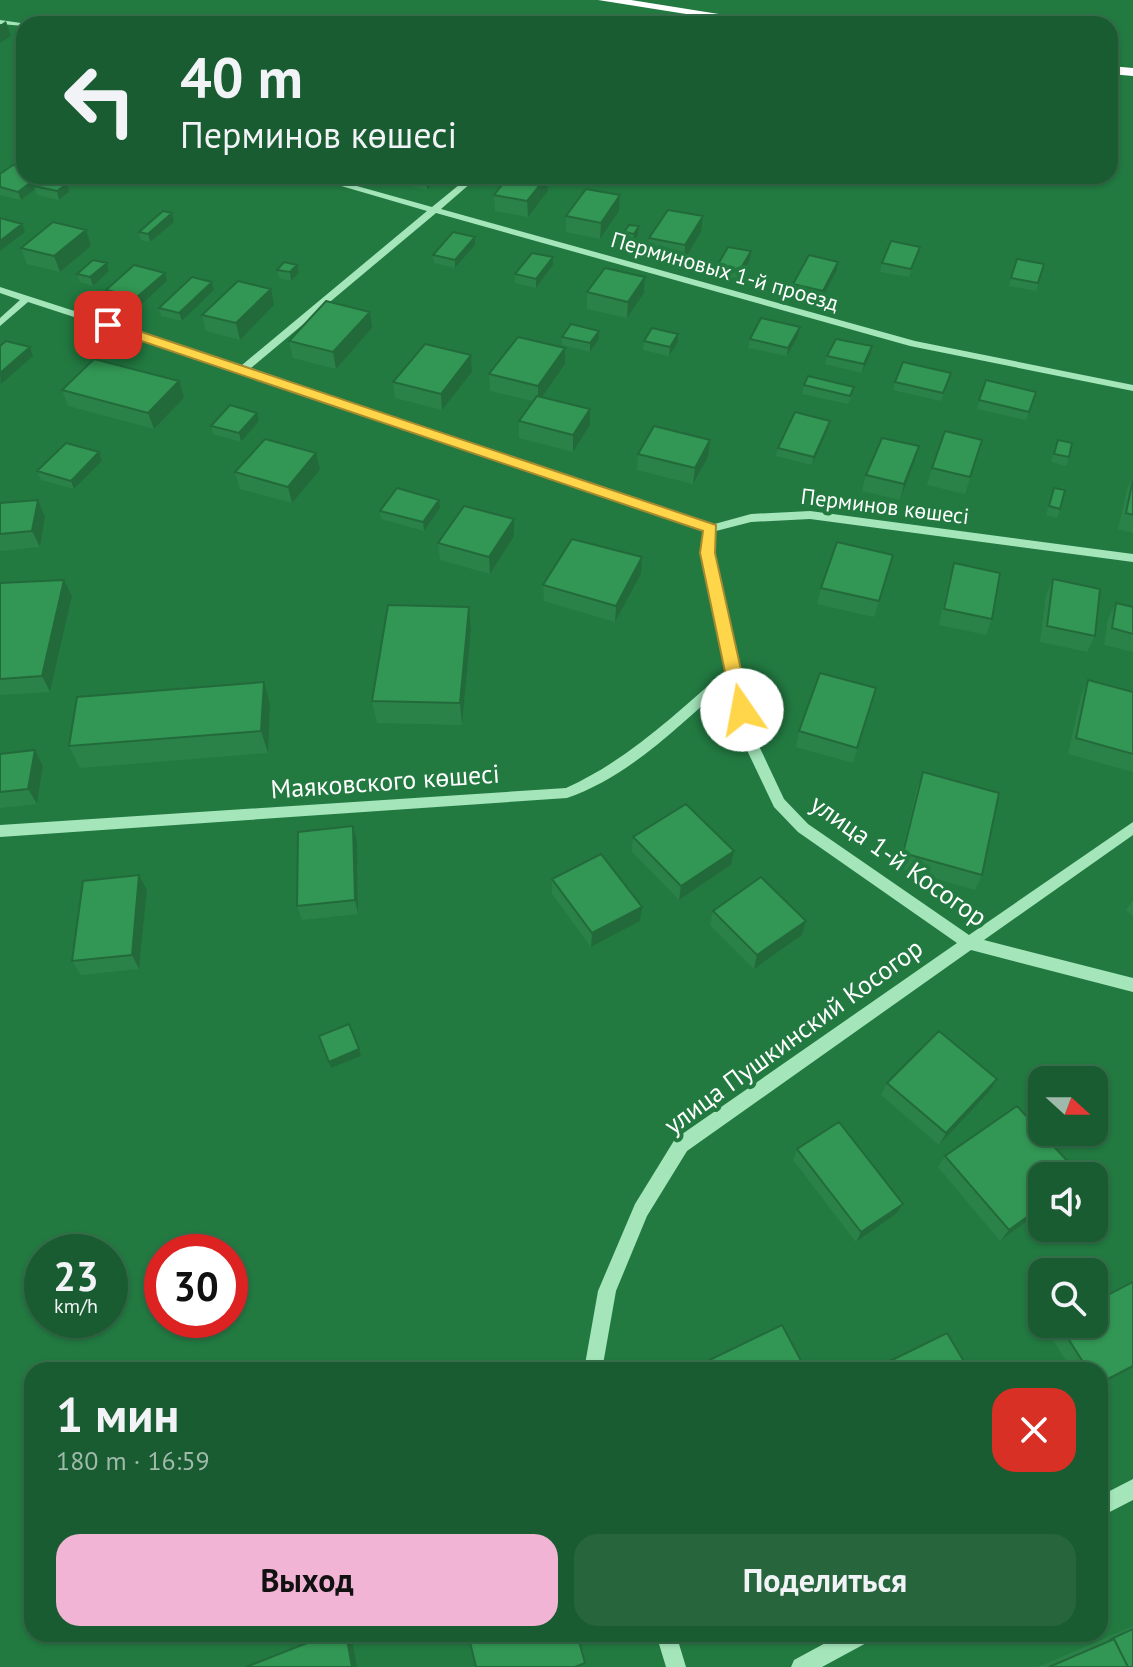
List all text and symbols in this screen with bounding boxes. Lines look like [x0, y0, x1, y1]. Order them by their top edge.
text: 40 m [180, 41, 303, 113]
icon: left [48, 48, 152, 152]
text: Перминов көшесі [180, 111, 457, 158]
street label: Перминовых 1-й проезд [608, 225, 842, 317]
pin [74, 291, 142, 359]
icon: arrive [86, 303, 130, 347]
street label: Перминов көшесі [799, 482, 971, 530]
position arrow [700, 668, 784, 752]
street label: Маяковского көшесі [269, 757, 501, 805]
street label: улица 1-й Косогор [804, 787, 994, 933]
street label: улица Пушкинский Косогор [657, 931, 929, 1141]
north arrow [1028, 1066, 1108, 1146]
map controls [1028, 1066, 1108, 1338]
button: sound [1028, 1162, 1108, 1242]
speed limit sign: 30 [144, 1234, 248, 1338]
text: 23 [53, 1250, 99, 1302]
button: search [1028, 1258, 1108, 1338]
text: km/h [54, 1293, 98, 1319]
text: 1 мин [56, 1383, 179, 1445]
button: close [992, 1388, 1076, 1472]
text: 180 m · 16:59 [56, 1444, 210, 1477]
button: Выход [56, 1534, 558, 1626]
button: Поделиться [574, 1534, 1076, 1626]

